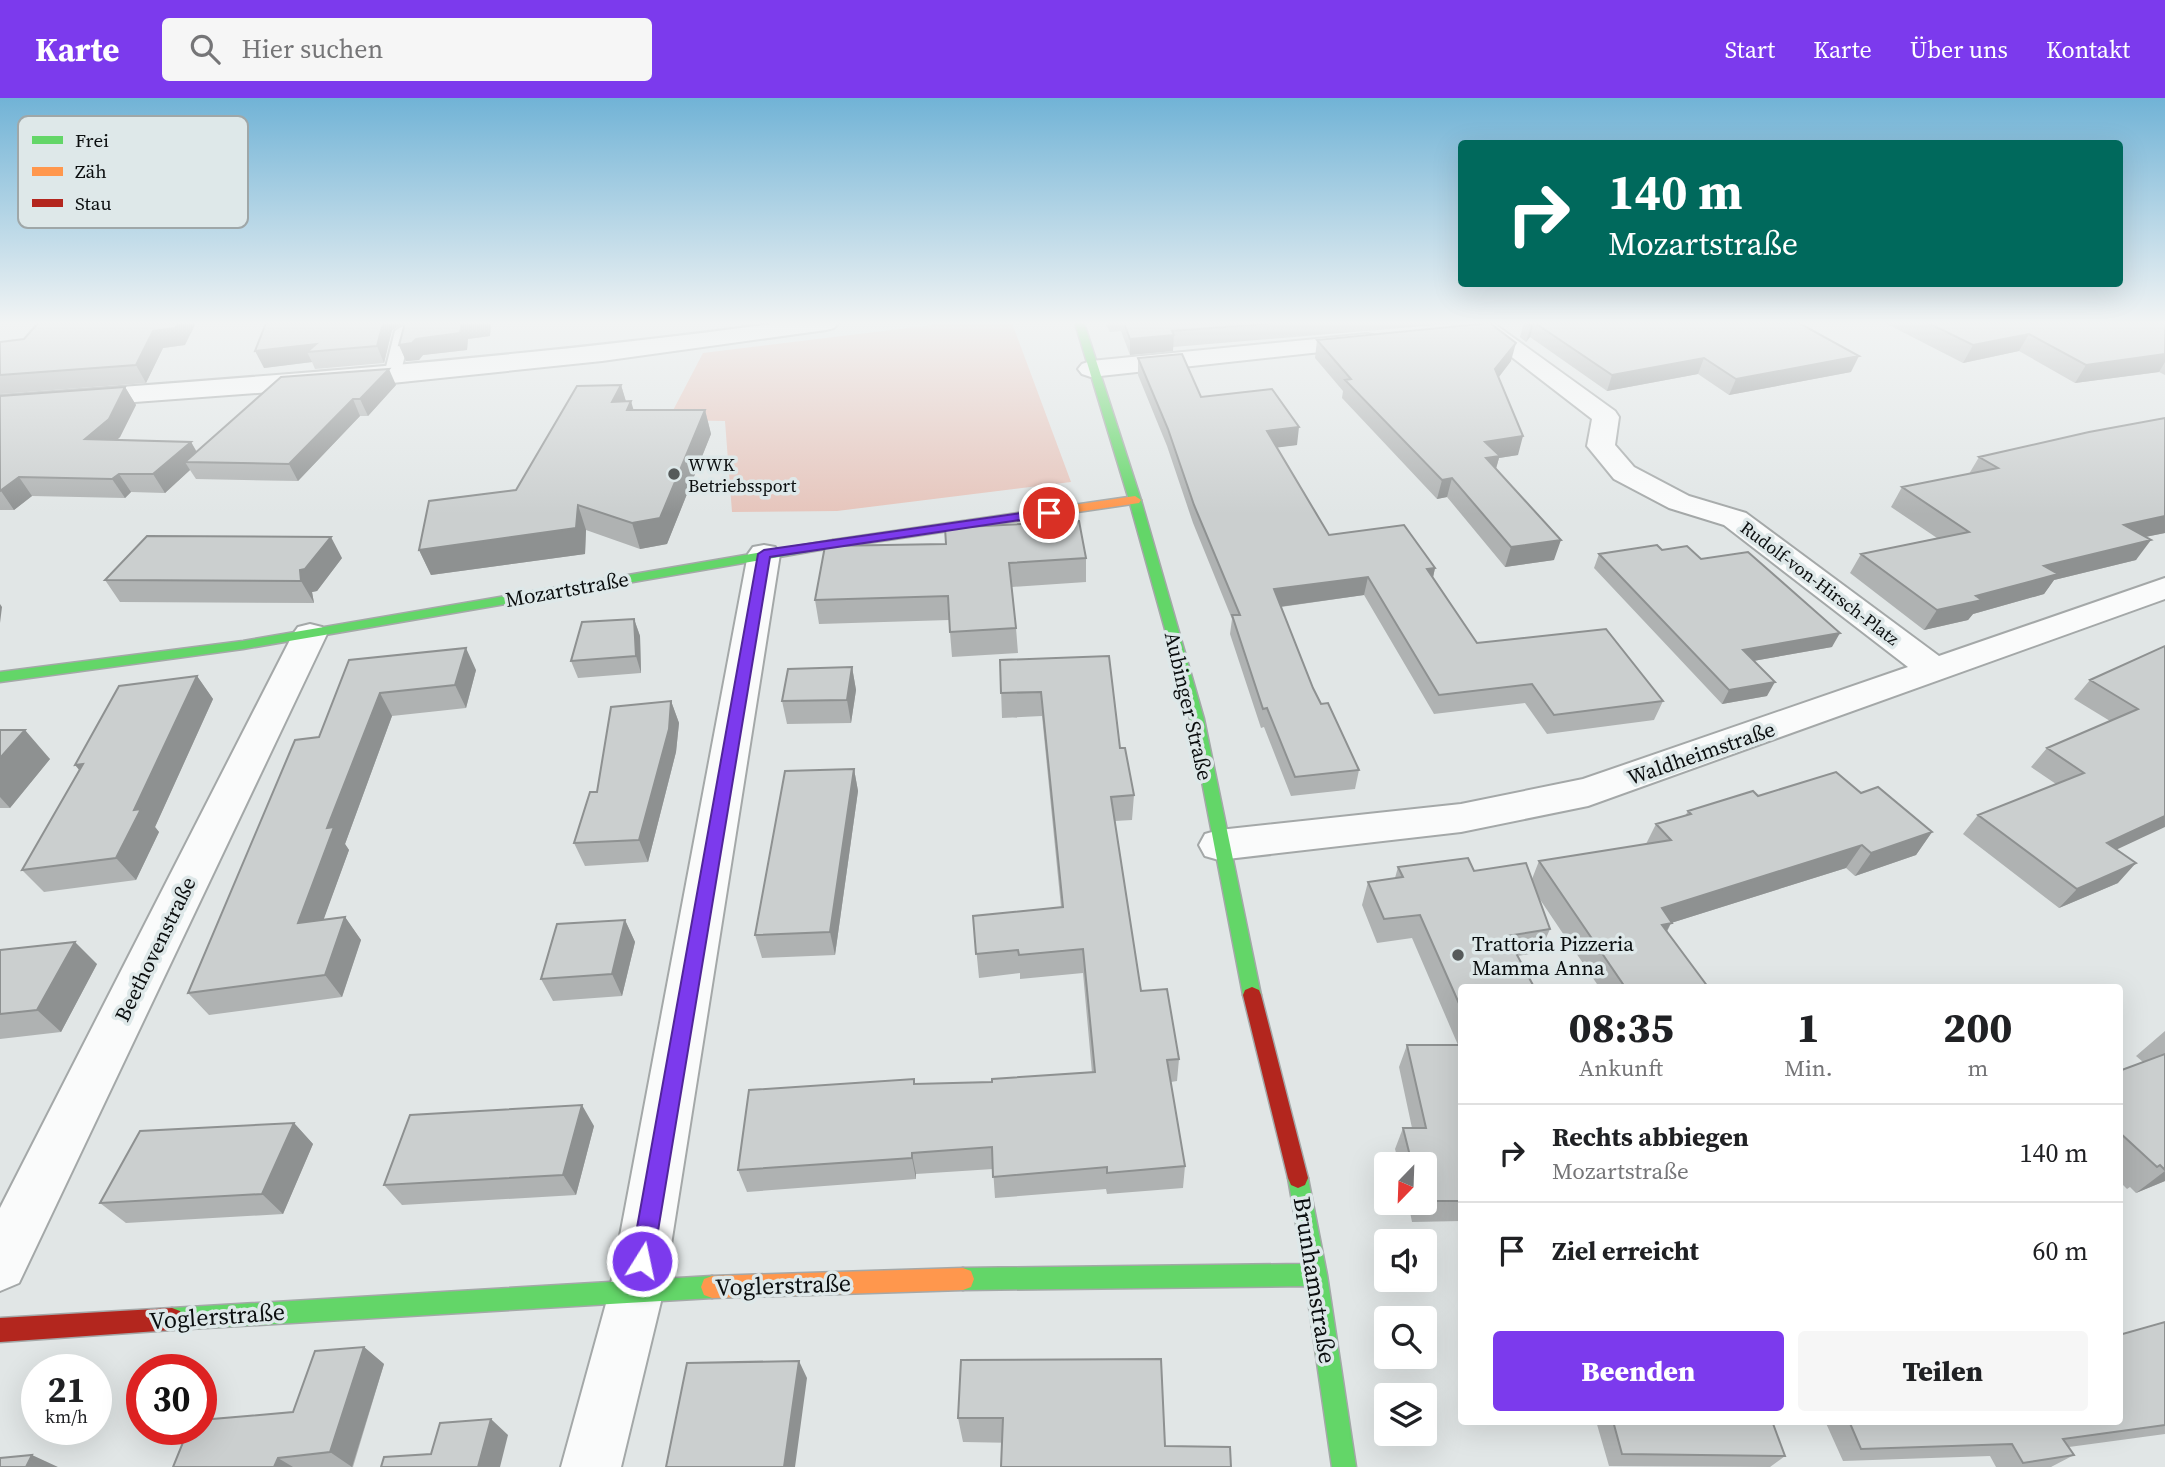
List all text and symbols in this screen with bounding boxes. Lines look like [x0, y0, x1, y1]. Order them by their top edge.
search box [162, 18, 652, 81]
text: Karte [35, 27, 120, 72]
icon: search [186, 30, 224, 68]
text: Hier suchen [242, 31, 383, 67]
text: Start [1725, 33, 1775, 66]
text: Karte [1813, 33, 1872, 66]
text: Über uns [1910, 33, 2008, 66]
text: Kontakt [2046, 33, 2130, 66]
legend [18, 116, 248, 228]
text: Frei [75, 127, 109, 153]
text: Zäh [75, 158, 107, 184]
text: 140 m [1608, 158, 1743, 225]
icon: right [1493, 168, 1584, 259]
text: Stau [75, 190, 111, 216]
text: Mozartstraße [1608, 222, 1798, 266]
place label: WWK Betriebssport [688, 452, 796, 498]
marker: WWK Betriebssport [666, 466, 682, 482]
pin [1019, 483, 1079, 543]
icon: arrive [1030, 494, 1068, 532]
street label: Rudolf-von-Hirsch-Platz [1735, 515, 1905, 651]
street label: Mozartstraße [503, 564, 631, 614]
street label: Aubinger Straße [1158, 629, 1220, 783]
street label: Waldheimstraße [1623, 714, 1779, 792]
street label: Beethovenstraße [107, 872, 203, 1026]
place label: Trattoria Pizzeria Mamma Anna [1472, 929, 1634, 982]
marker: Trattoria Pizzeria Mamma Anna [1450, 947, 1466, 963]
text: 08:35 [1568, 998, 1674, 1056]
text: 1 [1797, 998, 1820, 1056]
text: 200 [1943, 998, 2013, 1056]
text: Ankunft [1579, 1052, 1663, 1084]
text: Min. [1784, 1052, 1833, 1084]
text: m [1967, 1052, 1988, 1084]
text: Rechts abbiegen [1552, 1119, 1749, 1155]
icon: right [1493, 1134, 1531, 1172]
text: 140 m [2020, 1135, 2088, 1171]
north arrow [1374, 1152, 1437, 1214]
map controls [1374, 1152, 1437, 1446]
text: Mozartstraße [1552, 1155, 1689, 1187]
street label: Brunhamstraße [1286, 1194, 1344, 1366]
position arrow [605, 1224, 679, 1298]
button: sound [1374, 1229, 1437, 1292]
icon: arrive [1493, 1232, 1531, 1270]
text: Ziel erreicht [1552, 1233, 1699, 1269]
text: 60 m [2033, 1233, 2088, 1269]
street label: Voglerstraße [715, 1266, 851, 1304]
street label: Voglerstraße [148, 1295, 286, 1337]
button: search [1374, 1306, 1437, 1369]
button: Beenden [1493, 1331, 1784, 1411]
button: Teilen [1798, 1331, 2088, 1411]
speed limit sign: 30 [126, 1354, 217, 1445]
text: 21 [48, 1366, 85, 1414]
button: layers [1374, 1383, 1437, 1446]
text: km/h [45, 1404, 88, 1429]

